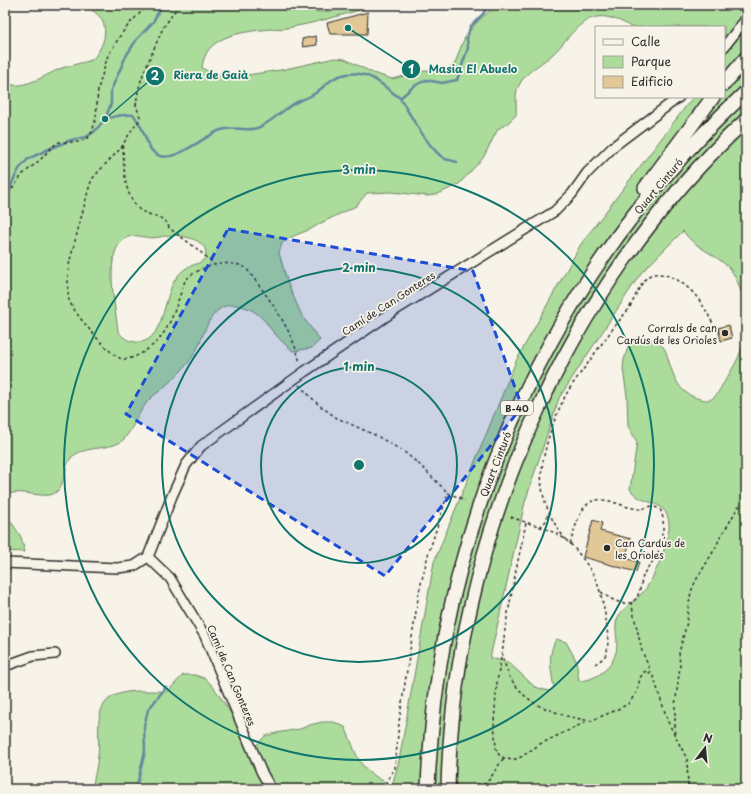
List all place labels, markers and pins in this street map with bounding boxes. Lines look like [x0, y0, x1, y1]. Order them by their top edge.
callout: Masia El Abuelo [401, 58, 525, 81]
callout: Riera de Gaià [145, 64, 257, 87]
place label: Corrals de can Cardús de les Orioles [617, 320, 717, 347]
marker: Corrals de can Cardús de les Orioles [720, 328, 730, 338]
centre of rings [352, 458, 366, 472]
place label: Can Cardús de les Orioles [615, 535, 685, 562]
marker: Can Cardús de les Orioles [602, 543, 612, 553]

